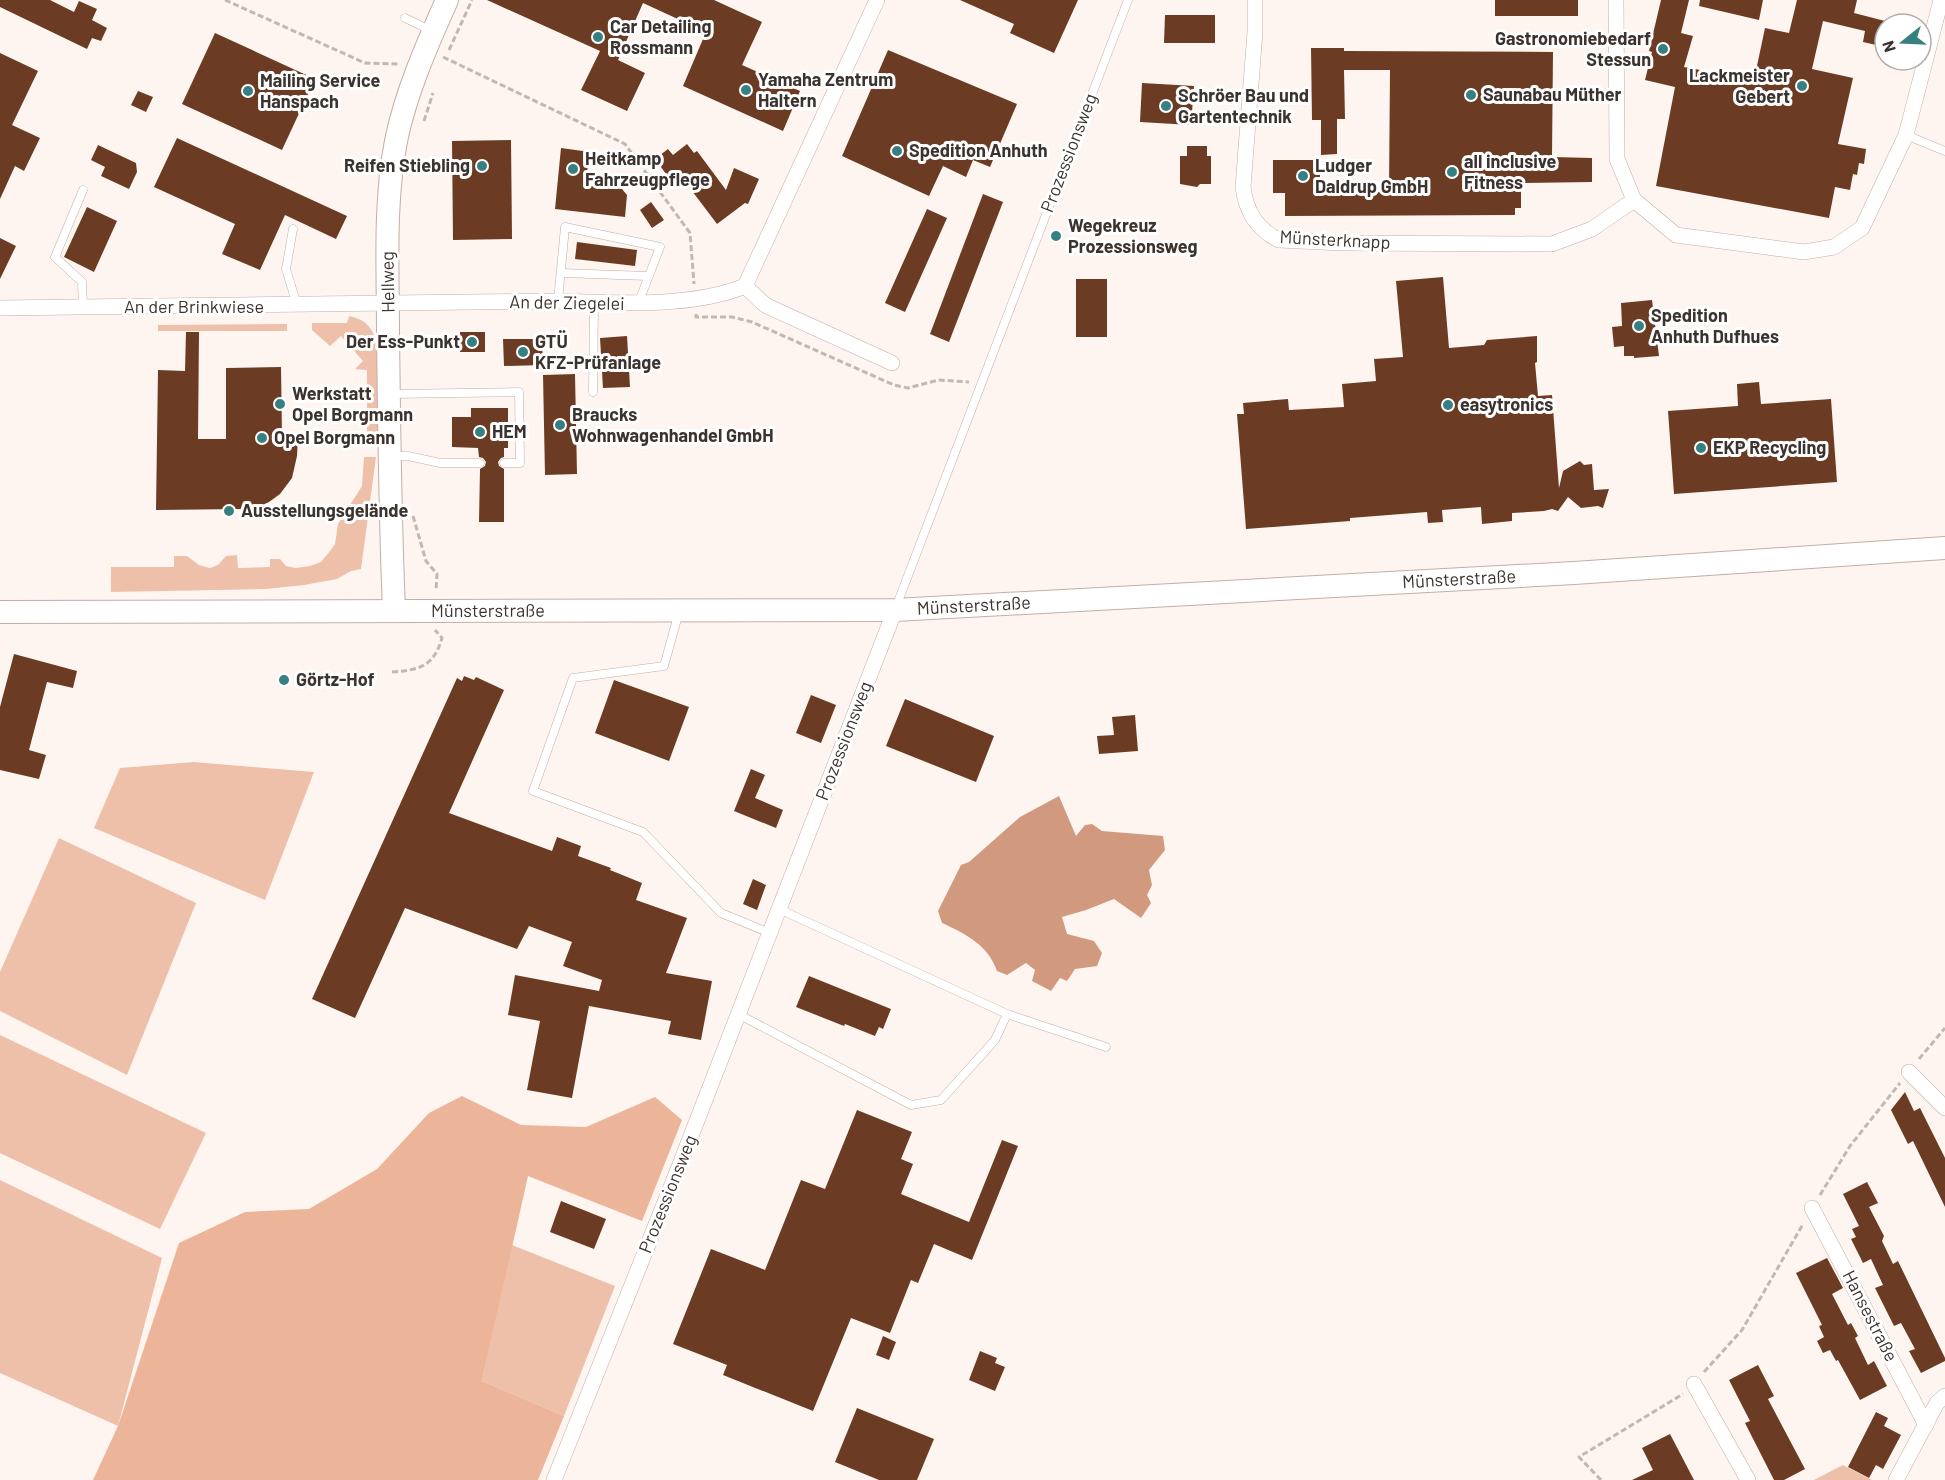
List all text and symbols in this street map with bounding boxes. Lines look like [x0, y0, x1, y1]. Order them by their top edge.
north arrow [1873, 12, 1933, 72]
place label: Car Detailing Rossmann [610, 15, 711, 58]
place label: Gastronomiebedarf Stessun [1495, 27, 1651, 70]
marker: Car Detailing Rossmann [591, 30, 605, 44]
text: N [1878, 39, 1899, 55]
marker: Gastronomiebedarf Stessun [1656, 42, 1670, 56]
place label: Lackmeister Gebert [1689, 64, 1790, 107]
place label: Yamaha Zentrum Haltern [758, 68, 893, 111]
place label: Mailing Service Hanspach [260, 69, 381, 112]
marker: Lackmeister Gebert [1795, 79, 1809, 93]
marker: Yamaha Zentrum Haltern [739, 83, 753, 97]
place label: Saunabau Müther [1483, 83, 1622, 105]
marker: Mailing Service Hanspach [241, 84, 255, 98]
place label: Schröer Bau und Gartentechnik [1178, 84, 1309, 127]
marker: Saunabau Müther [1464, 88, 1478, 102]
street label: Prozessionsweg [1035, 90, 1101, 215]
marker: Schröer Bau und Gartentechnik [1159, 99, 1173, 113]
place label: Spedition Anhuth [909, 139, 1048, 161]
marker: Spedition Anhuth [890, 144, 904, 158]
place label: Heitkamp Fahrzeugpflege [585, 147, 710, 190]
place label: all inclusive Fitness [1464, 150, 1557, 193]
place label: Reifen Stiebling [344, 154, 470, 176]
place label: Ludger Daldrup GmbH [1315, 154, 1428, 197]
marker: Reifen Stiebling [475, 159, 489, 173]
marker: Heitkamp Fahrzeugpflege [566, 162, 580, 176]
marker: all inclusive Fitness [1445, 165, 1459, 179]
marker: Ludger Daldrup GmbH [1296, 169, 1310, 183]
place label: Wegekreuz Prozessionsweg [1068, 214, 1198, 257]
street label: Münsterknapp [1279, 225, 1391, 253]
marker: Wegekreuz Prozessionsweg [1049, 229, 1063, 243]
street label: Hellweg [375, 251, 399, 313]
street label: An der Ziegelei [509, 290, 625, 314]
street label: An der Brinkwiese [124, 295, 264, 317]
place label: Spedition Anhuth Dufhues [1651, 304, 1779, 347]
marker: Spedition Anhuth Dufhues [1632, 319, 1646, 333]
place label: Der Ess-Punkt [346, 330, 460, 352]
place label: GTÜ KFZ-Prüfanlage [535, 330, 661, 373]
marker: Der Ess-Punkt [465, 335, 479, 349]
marker: GTÜ KFZ-Prüfanlage [516, 345, 530, 359]
place label: Werkstatt Opel Borgmann [292, 382, 413, 425]
place label: easytronics [1460, 393, 1553, 415]
marker: Werkstatt Opel Borgmann [273, 397, 287, 411]
marker: easytronics [1441, 398, 1455, 412]
place label: Braucks Wohnwagenhandel GmbH [572, 403, 773, 446]
marker: Braucks Wohnwagenhandel GmbH [553, 418, 567, 432]
place label: HEM [492, 420, 527, 442]
marker: HEM [473, 425, 487, 439]
place label: Opel Borgmann [274, 426, 395, 448]
marker: Opel Borgmann [255, 431, 269, 445]
place label: EKP Recycling [1713, 436, 1826, 458]
marker: EKP Recycling [1694, 441, 1708, 455]
place label: Ausstellungsgelände [241, 499, 408, 521]
marker: Ausstellungsgelände [222, 504, 236, 518]
street label: Münsterstraße [1402, 564, 1517, 592]
street label: Münsterstraße [916, 591, 1031, 619]
street label: Münsterstraße [431, 599, 545, 621]
place label: Görtz-Hof [296, 668, 374, 690]
marker: Görtz-Hof [277, 673, 291, 687]
street label: Prozessionsweg [810, 678, 876, 803]
street label: Prozessionsweg [633, 1131, 701, 1256]
street label: Hansestraße [1839, 1266, 1903, 1365]

